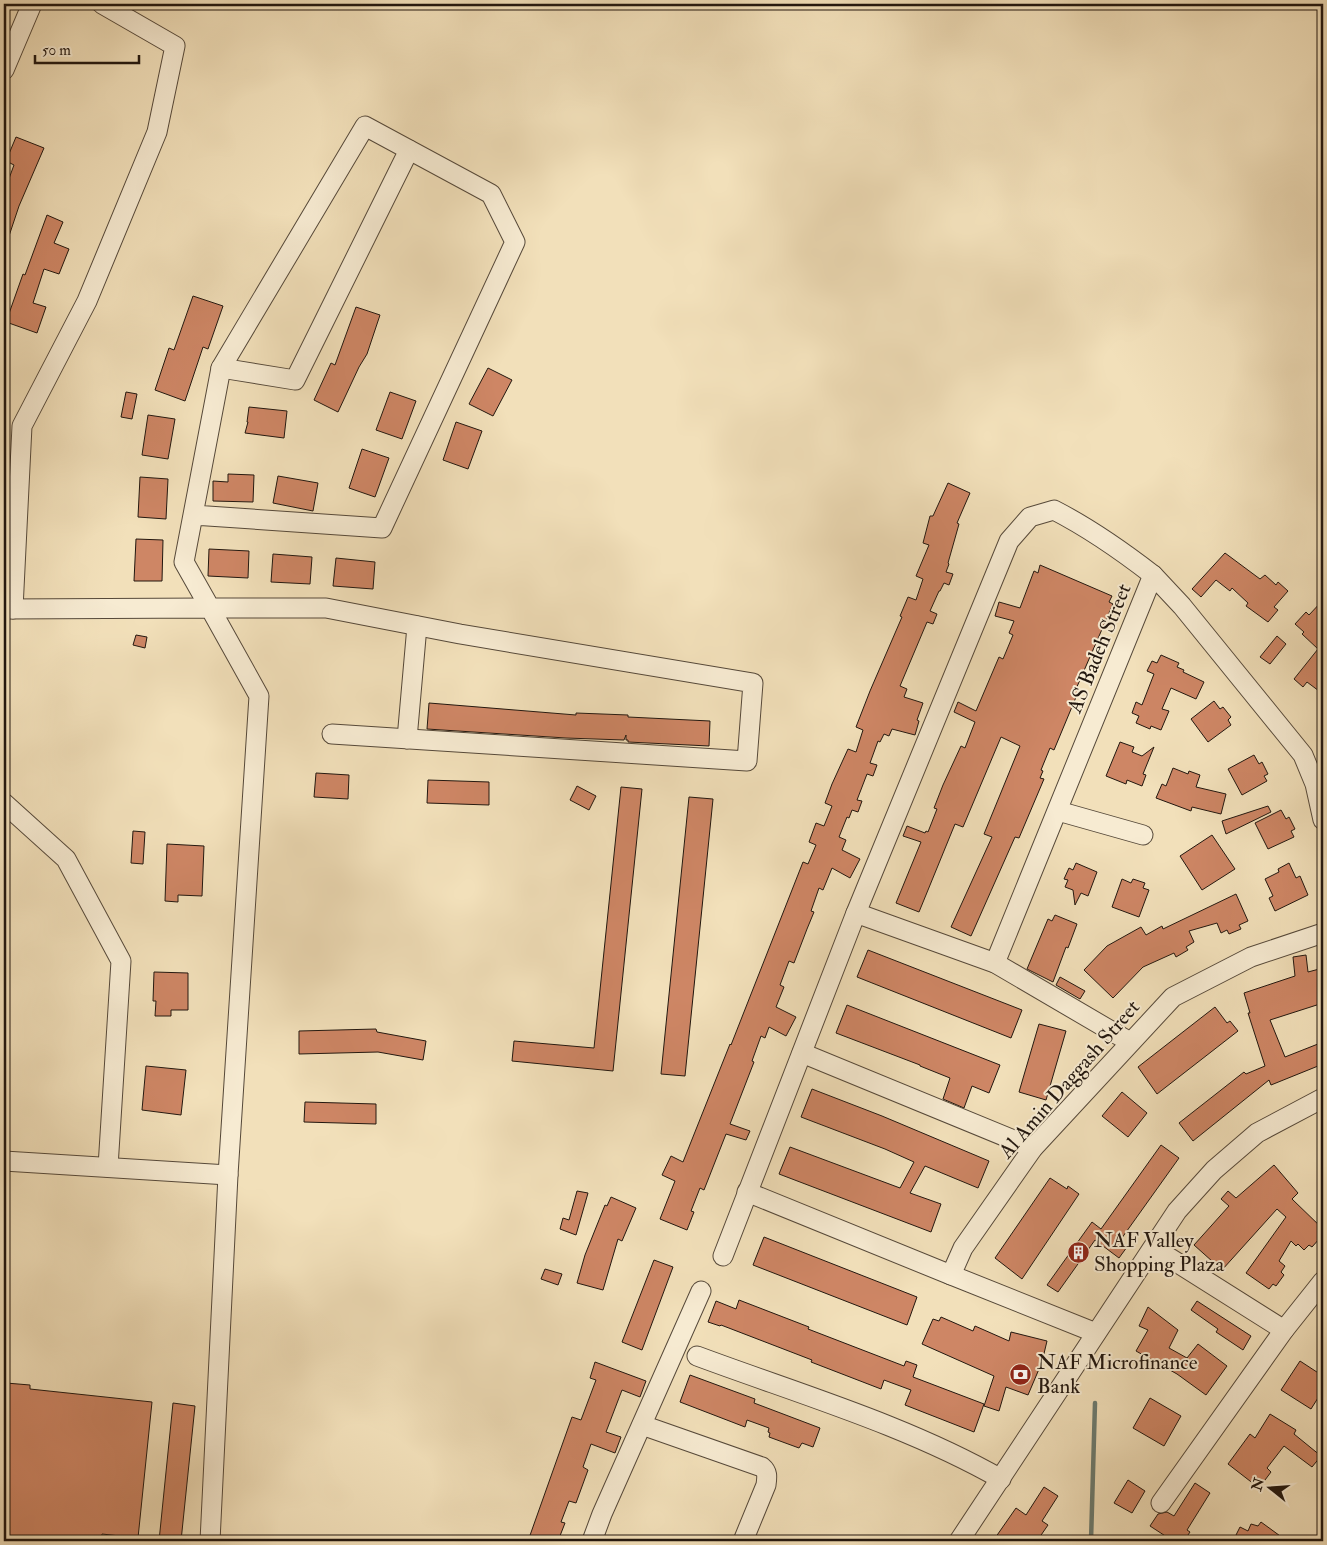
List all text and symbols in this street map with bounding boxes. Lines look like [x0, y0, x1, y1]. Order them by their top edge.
scale bar [35, 32, 139, 64]
text: 50 m [42, 41, 71, 60]
street label: AS Badeh Street [1061, 579, 1138, 718]
street label: Al Amin Daggash Street [992, 994, 1146, 1165]
place label: NAF Valley Shopping Plaza [1094, 1227, 1225, 1278]
building icon: NAF Valley Shopping Plaza [1066, 1240, 1090, 1264]
place label: NAF Microfinance Bank [1037, 1349, 1198, 1400]
bank icon: NAF Microfinance Bank [1009, 1362, 1033, 1386]
north arrow [1244, 1462, 1294, 1512]
text: N [1248, 1475, 1268, 1494]

